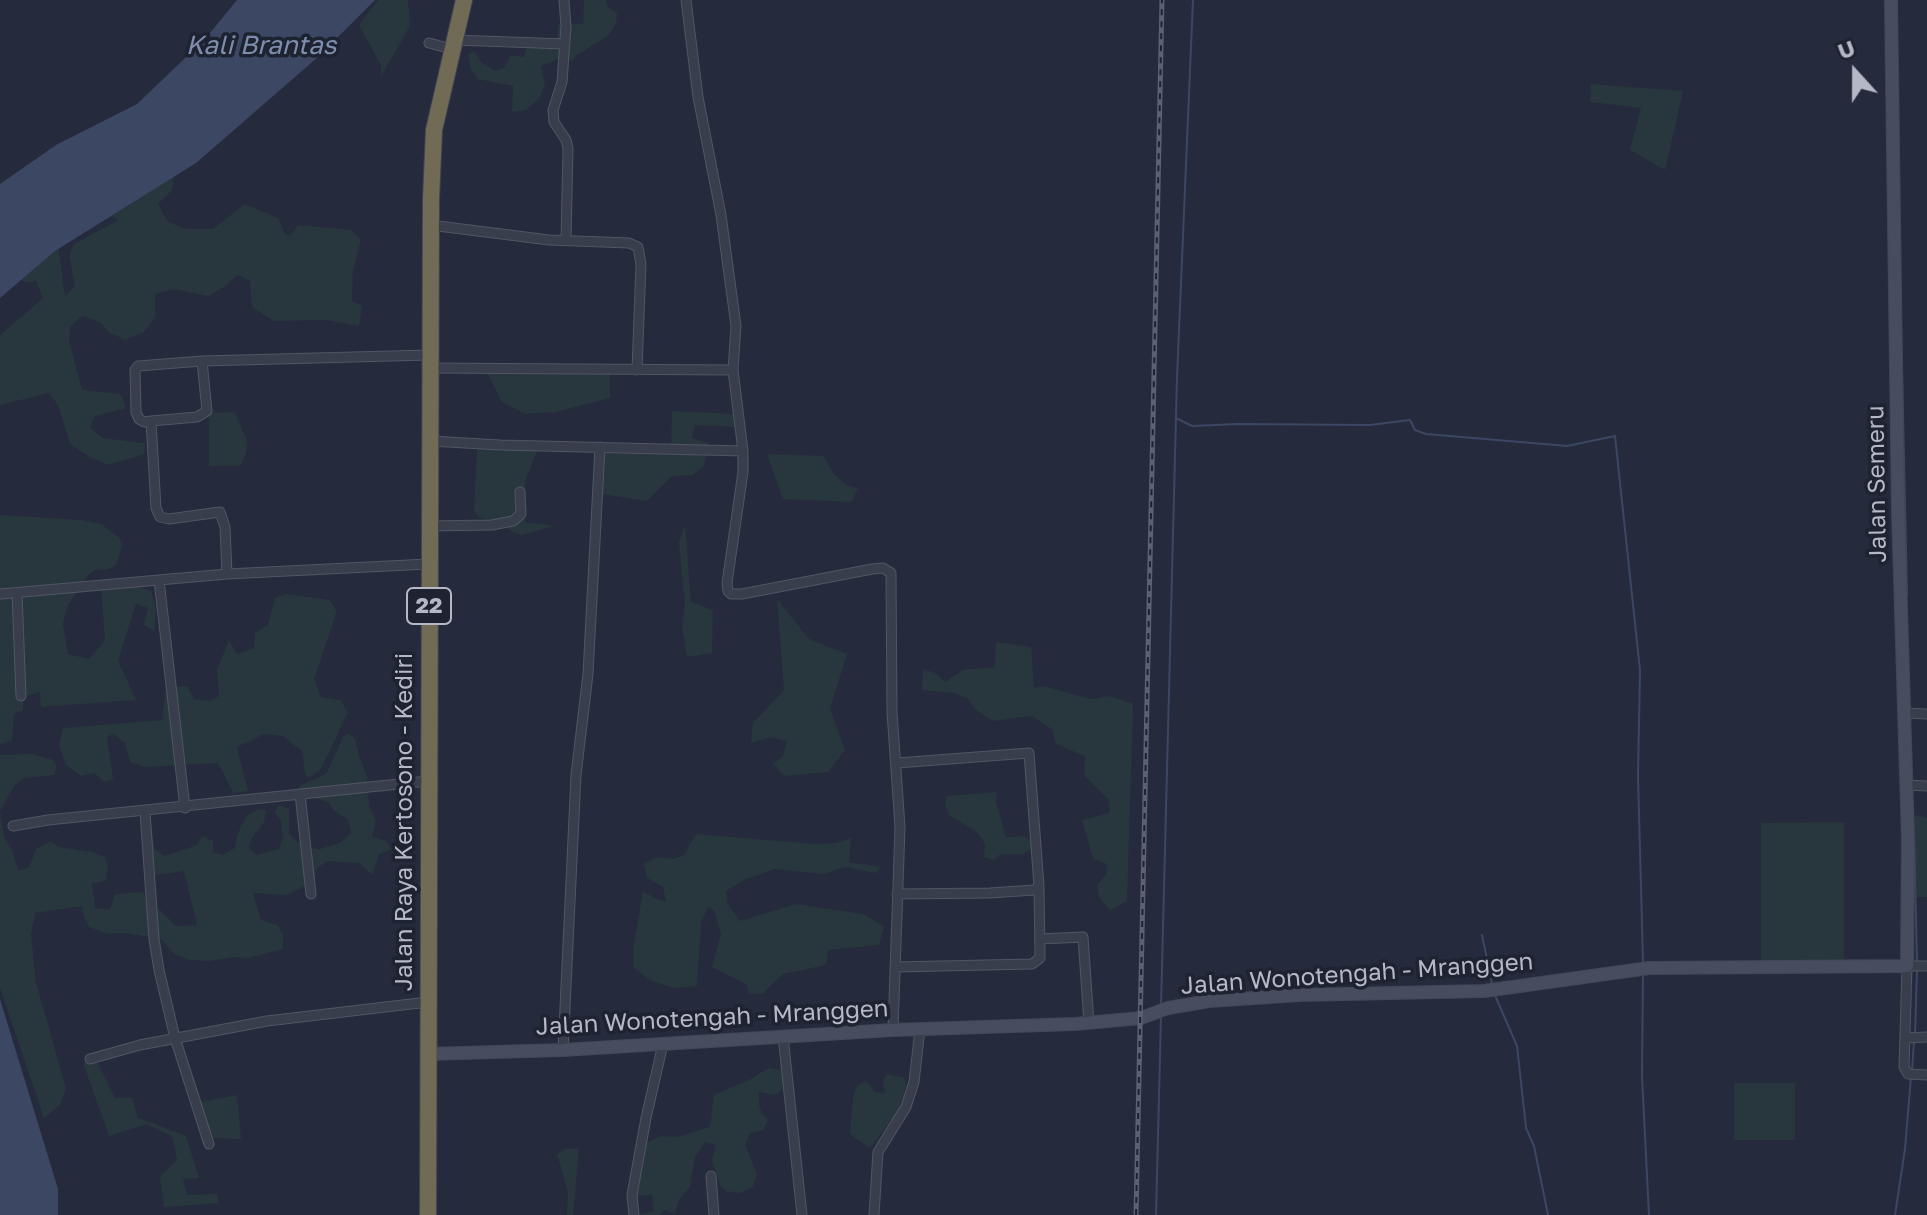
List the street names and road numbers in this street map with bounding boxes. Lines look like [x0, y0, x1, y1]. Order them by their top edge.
street label: Jalan Semeru [1861, 405, 1893, 563]
road number: 22 [407, 588, 451, 624]
street label: Jalan Raya Kertosono - Kediri [390, 653, 418, 991]
street label: Jalan Wonotengah - Mranggen [1180, 947, 1534, 1001]
street label: Jalan Wonotengah - Mranggen [535, 994, 889, 1042]

